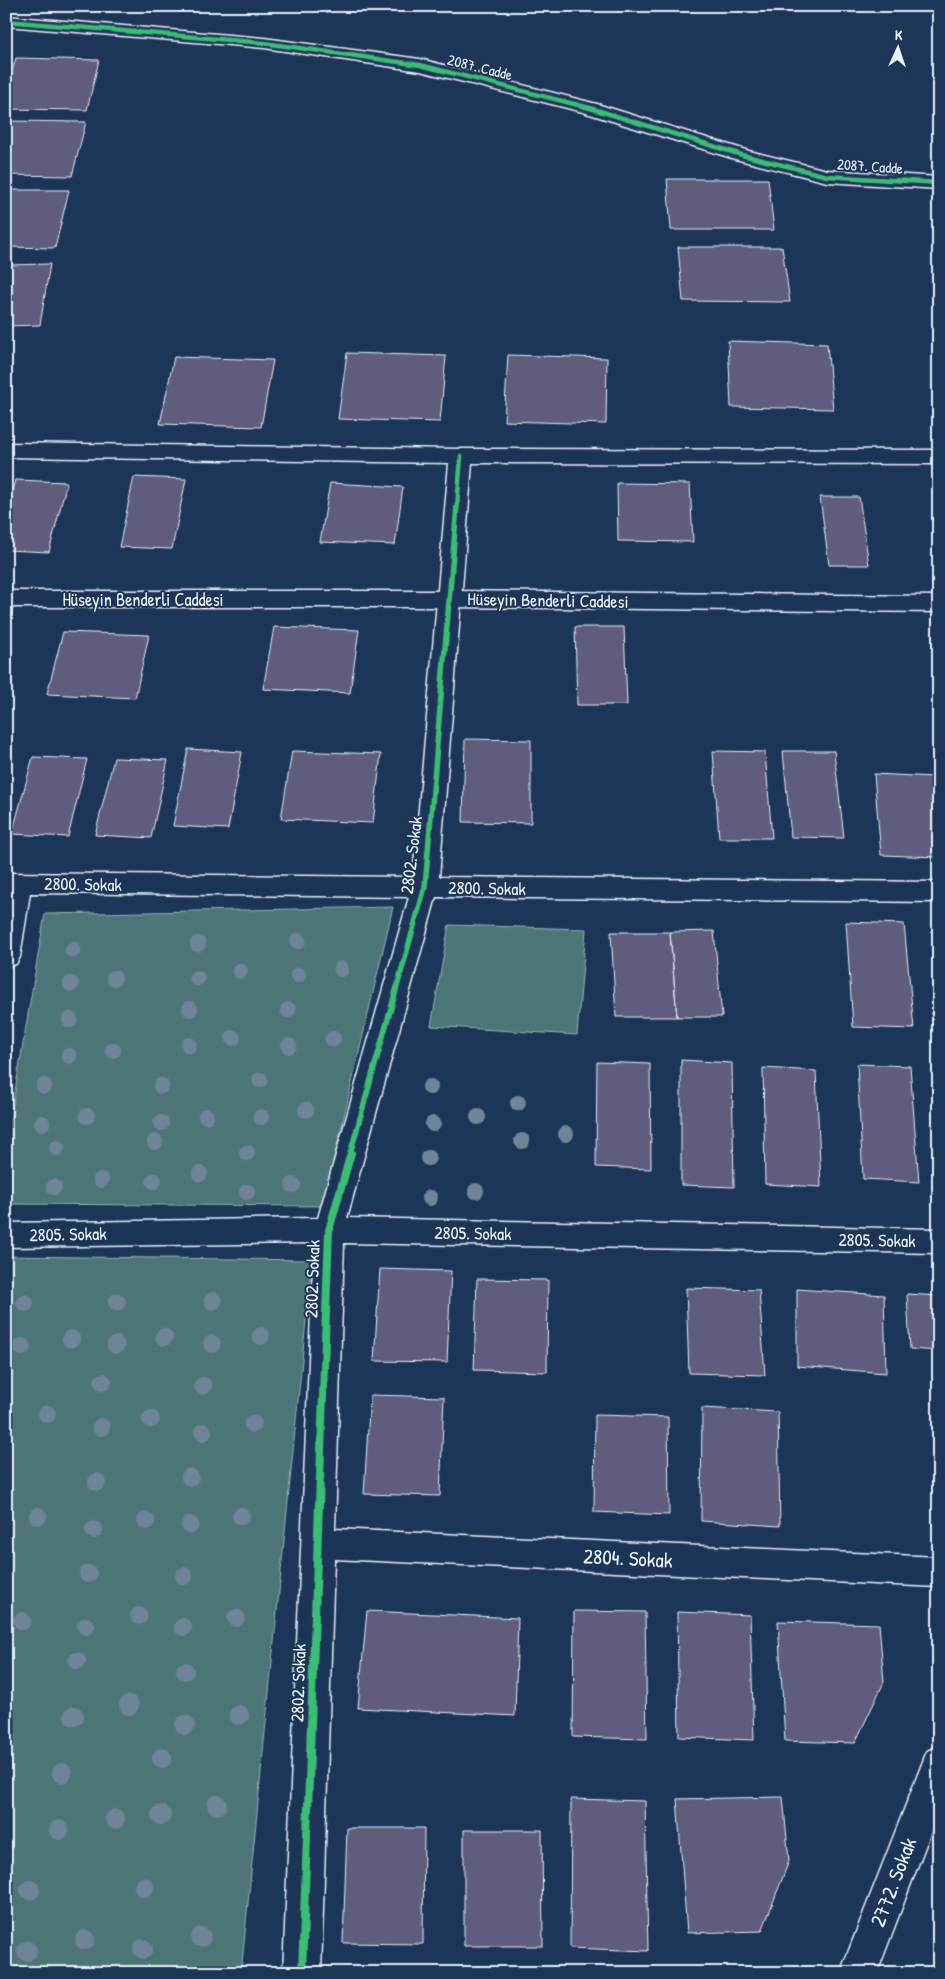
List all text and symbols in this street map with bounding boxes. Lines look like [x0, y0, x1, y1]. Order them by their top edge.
north arrow [872, 22, 922, 72]
text: K [895, 25, 904, 44]
street label: 2087. Cadde [445, 49, 515, 85]
street label: 2087. Cadde [836, 153, 904, 179]
street label: Hüseyin Benderli Caddesi [467, 586, 629, 614]
street label: Hüseyin Benderli Caddesi [62, 587, 224, 612]
street label: 2802. Sokak [394, 814, 428, 895]
street label: 2800. Sokak [44, 871, 123, 897]
street label: 2800. Sokak [448, 875, 527, 901]
street label: 2805. Sokak [434, 1220, 512, 1246]
street label: 2805. Sokak [29, 1221, 107, 1247]
street label: 2805. Sokak [838, 1227, 916, 1253]
street label: 2802. Sokak [298, 1239, 326, 1319]
street label: 2804. Sokak [583, 1541, 674, 1575]
street label: 2802. Sokak [284, 1643, 312, 1723]
street label: 2772. Sokak [863, 1833, 923, 1931]

